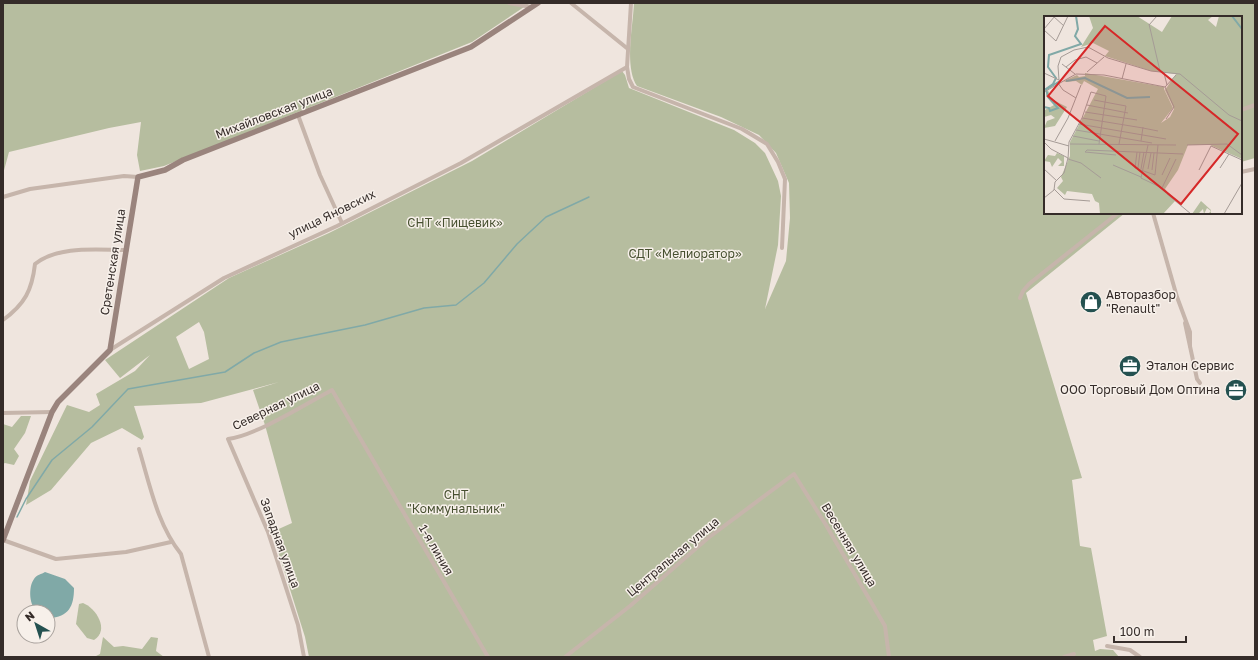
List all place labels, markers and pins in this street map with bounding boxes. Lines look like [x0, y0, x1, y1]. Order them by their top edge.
place label: Авторазбор "Renault" [1106, 287, 1176, 316]
shop icon: Авторазбор "Renault" [1078, 289, 1104, 315]
office icon: Эталон Сервис [1117, 353, 1143, 379]
place label: Эталон Сервис [1146, 358, 1235, 373]
office icon: ООО Торговый Дом Оптина [1223, 377, 1249, 403]
place label: ООО Торговый Дом Оптина [1060, 382, 1220, 397]

